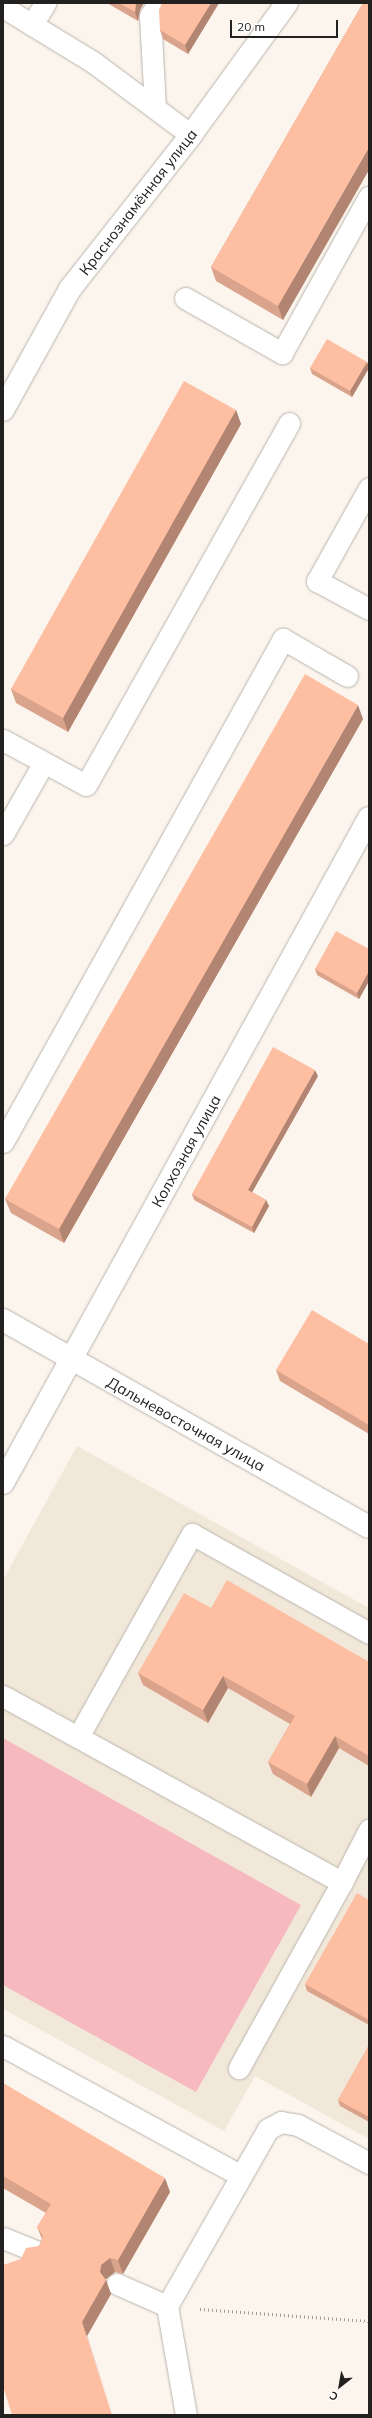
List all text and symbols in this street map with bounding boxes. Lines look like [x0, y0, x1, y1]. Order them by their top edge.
scale bar [232, 12, 340, 38]
text: 20 m [237, 19, 265, 34]
street label: Краснознамённая улица [75, 125, 201, 279]
street label: Колхозная улица [148, 1092, 224, 1210]
street label: Дальневосточная улица [104, 1373, 268, 1475]
north arrow [320, 2366, 360, 2406]
text: С [327, 2388, 341, 2404]

